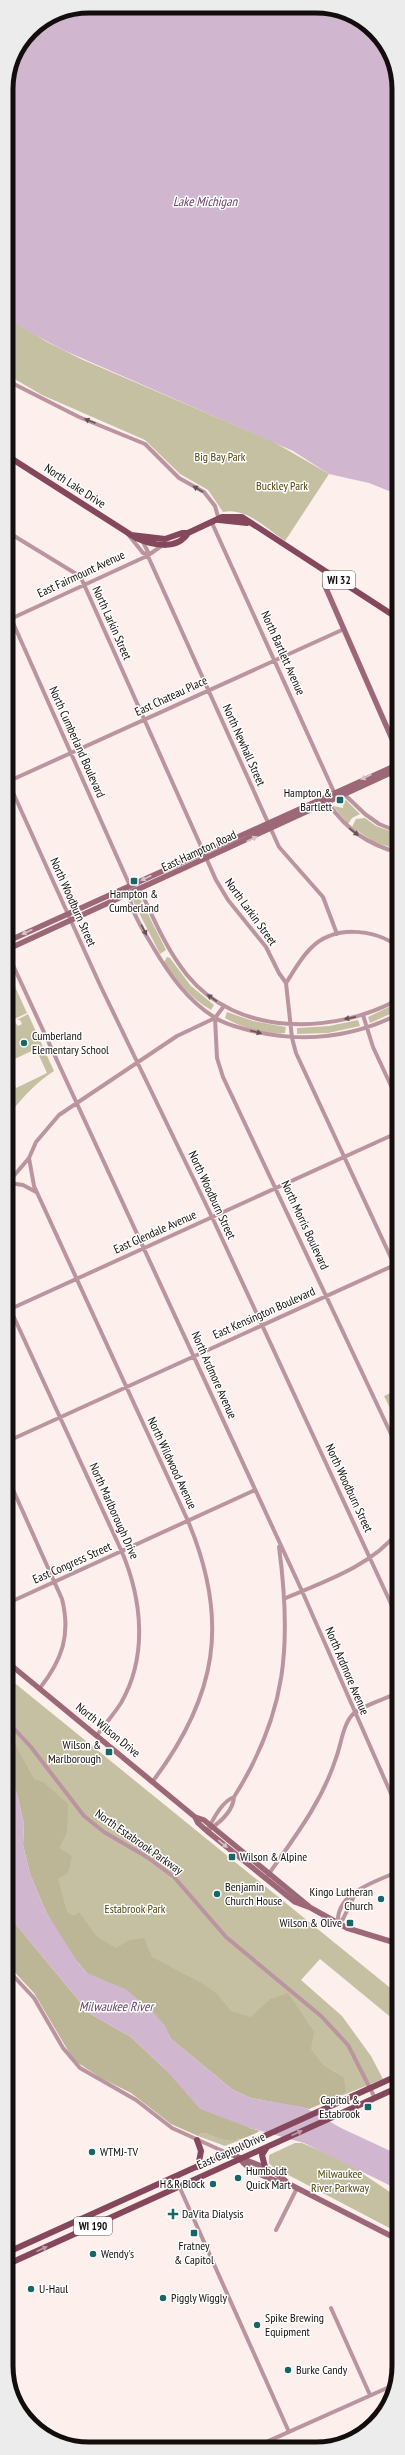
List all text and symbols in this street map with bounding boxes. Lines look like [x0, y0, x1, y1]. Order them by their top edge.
water label: Lake Michigan [173, 193, 238, 210]
one-way arrow [83, 418, 95, 424]
park label: Big Bay Park [195, 449, 246, 464]
street label: North Lake Drive [42, 460, 109, 511]
park label: Buckley Park [256, 478, 308, 493]
one-way arrow [192, 485, 204, 492]
street label: East Fairmount Avenue [35, 547, 127, 600]
road number: WI 32 [323, 571, 355, 589]
street label: North Larkin Street [90, 584, 136, 663]
street label: North Bartlett Avenue [258, 608, 309, 697]
street label: East Chateau Place [132, 672, 209, 719]
street label: North Cumberland Boulevard [46, 684, 109, 800]
street label: North Newhall Street [220, 702, 269, 789]
one-way arrow [360, 775, 372, 781]
place label: Hampton & Bartlett [284, 785, 333, 814]
marker: Hampton & Bartlett [335, 795, 345, 805]
street label: East Hampton Road [159, 827, 239, 874]
one-way arrow [348, 828, 359, 837]
one-way arrow [246, 835, 258, 841]
street label: North Woodburn Street [47, 855, 100, 949]
one-way arrow [140, 875, 151, 881]
street label: North Larkin Street [222, 875, 281, 949]
marker: Hampton & Cumberland [129, 876, 139, 886]
place label: Hampton & Cumberland [109, 886, 159, 915]
one-way arrow [141, 924, 148, 936]
one-way arrow [22, 929, 33, 935]
one-way arrow [207, 994, 217, 1002]
one-way arrow [344, 1015, 356, 1021]
place label: Cumberland Elementary School [32, 1028, 109, 1057]
one-way arrow [251, 1029, 263, 1035]
marker: Cumberland Elementary School [19, 1038, 29, 1048]
street label: North Woodburn Street [185, 1148, 240, 1242]
street label: North Morris Boulevard [278, 1178, 333, 1272]
street label: East Glendale Avenue [111, 1207, 199, 1257]
street label: East Kensington Boulevard [210, 1283, 317, 1342]
street label: North Ardmore Avenue [188, 1329, 240, 1421]
street label: North Wildwood Avenue [145, 1414, 200, 1511]
street label: North Woodburn Street [322, 1441, 377, 1535]
street label: North Marlborough Drive [87, 1460, 142, 1561]
street label: East Congress Street [30, 1538, 114, 1587]
street label: North Ardmore Avenue [322, 1625, 373, 1717]
street label: North Wilson Drive [73, 1699, 144, 1760]
place label: Wilson & Marlborough [48, 1737, 101, 1766]
marker: Wilson & Marlborough [104, 1747, 114, 1757]
street label: North Estabrook Parkway [93, 1806, 186, 1878]
one-way arrow [218, 1840, 228, 1848]
place label: Wilson & Alpine [240, 1849, 307, 1864]
marker: Wilson & Alpine [227, 1852, 237, 1862]
place label: Benjamin Church House [225, 1879, 282, 1908]
place label: Kingo Lutheran Church [309, 1884, 373, 1913]
marker: Benjamin Church House [212, 1889, 222, 1899]
marker: Kingo Lutheran Church [376, 1894, 386, 1904]
park label: Estabrook Park [105, 1901, 166, 1916]
place label: Wilson & Olive [279, 1915, 342, 1930]
marker: Wilson & Olive [345, 1918, 355, 1928]
water label: Milwaukee River [79, 1998, 155, 2015]
place label: Capitol & Estabrook [319, 2092, 360, 2121]
marker: Capitol & Estabrook [363, 2102, 373, 2112]
street label: East Capitol Drive [194, 2129, 267, 2172]
one-way arrow [291, 2130, 302, 2136]
place label: WTMJ-TV [100, 2144, 138, 2159]
marker: WTMJ-TV [87, 2147, 97, 2157]
place label: Humboldt Quick Mart [246, 2163, 292, 2192]
park label: Milwaukee River Parkway [311, 2166, 369, 2195]
marker: Humboldt Quick Mart [233, 2173, 243, 2183]
place label: H&R Block [160, 2176, 205, 2191]
marker: H&R Block [208, 2179, 218, 2189]
place label: DaVita Dialysis [182, 2206, 244, 2221]
marker: DaVita Dialysis [167, 2208, 179, 2220]
road number: WI 190 [74, 2217, 112, 2235]
marker: Fratney & Capitol [189, 2228, 199, 2238]
place label: Fratney & Capitol [174, 2238, 214, 2267]
one-way arrow [36, 2246, 47, 2252]
place label: Wendy's [101, 2246, 134, 2261]
marker: Wendy's [88, 2249, 98, 2259]
place label: U-Haul [39, 2281, 68, 2296]
marker: U-Haul [26, 2284, 36, 2294]
place label: Piggly Wiggly [171, 2290, 228, 2305]
marker: Piggly Wiggly [158, 2293, 168, 2303]
place label: Spike Brewing Equipment [265, 2310, 324, 2339]
marker: Spike Brewing Equipment [252, 2320, 262, 2330]
place label: Burke Candy [296, 2362, 348, 2377]
marker: Burke Candy [283, 2365, 293, 2375]

